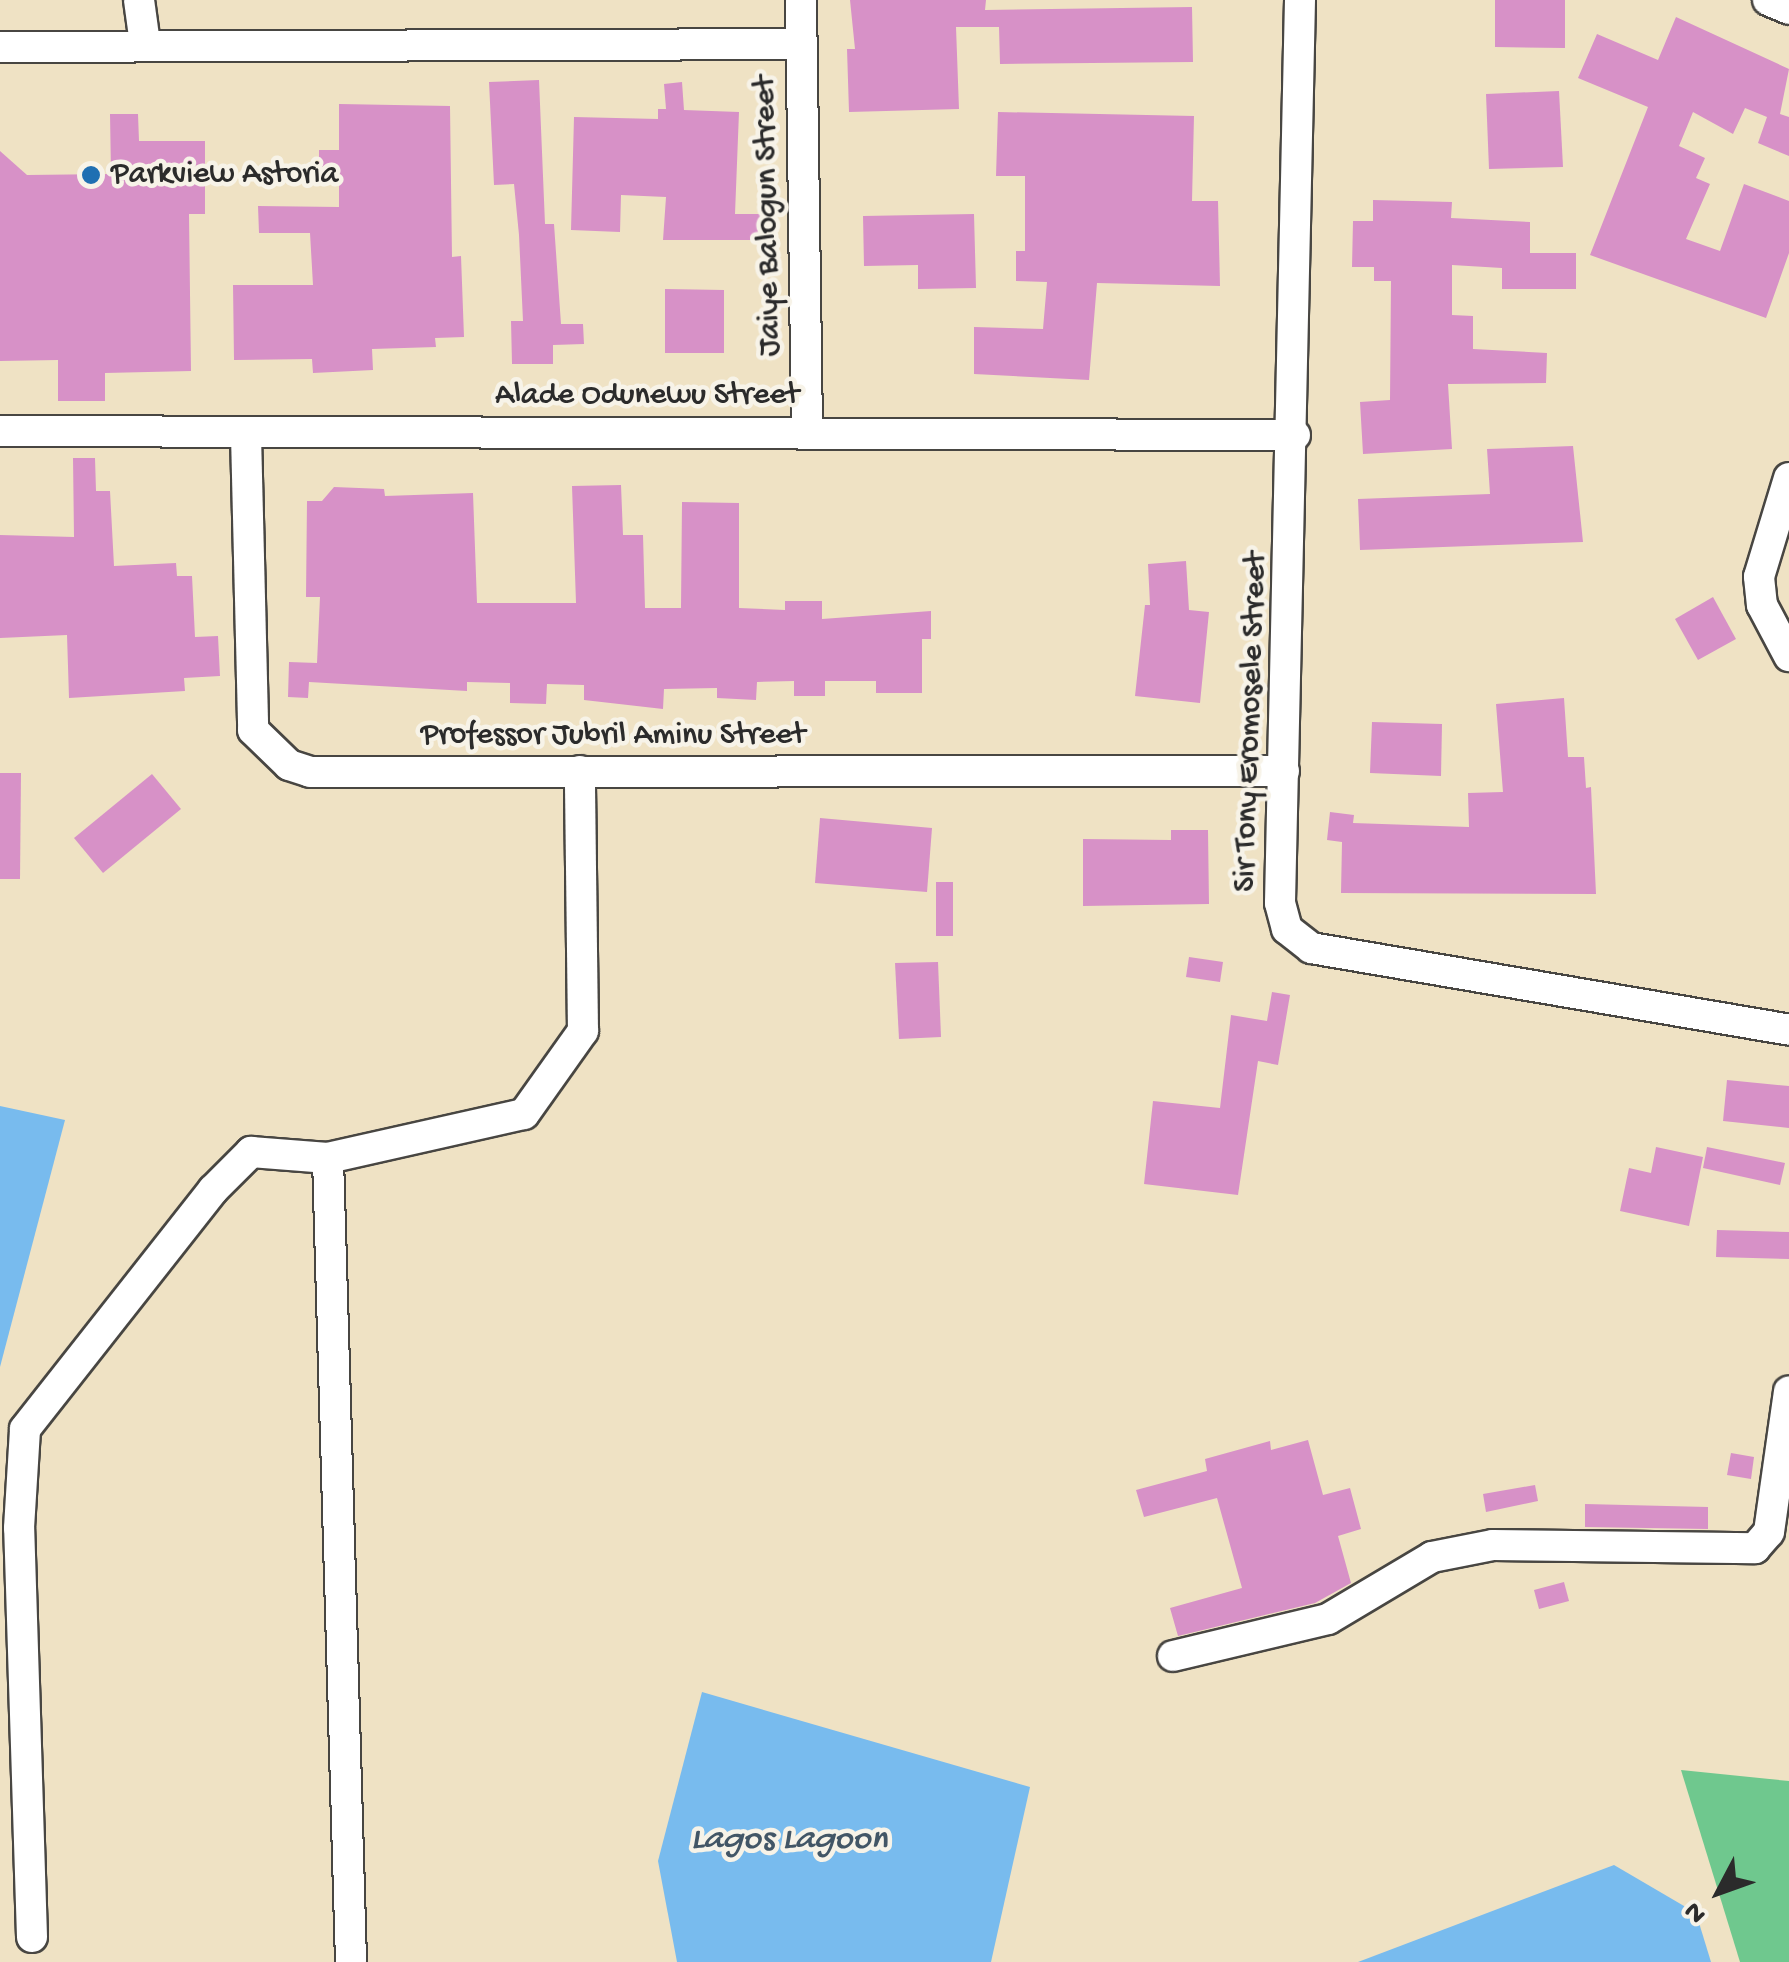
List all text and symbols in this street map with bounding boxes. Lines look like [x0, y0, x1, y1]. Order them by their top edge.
street label: Jaiye Balogun Street [747, 75, 791, 357]
place label: Parkview Astoria [111, 156, 338, 194]
marker: Parkview Astoria [80, 164, 102, 186]
street label: Alade Odunewu Street [495, 377, 799, 415]
street label: Sir Tony Eromosele Street [1227, 551, 1277, 893]
street label: Professor Jubril Aminu Street [421, 717, 805, 755]
water label: Lagos Lagoon [691, 1820, 887, 1862]
north arrow [1669, 1842, 1769, 1942]
text: N [1678, 1894, 1714, 1930]

